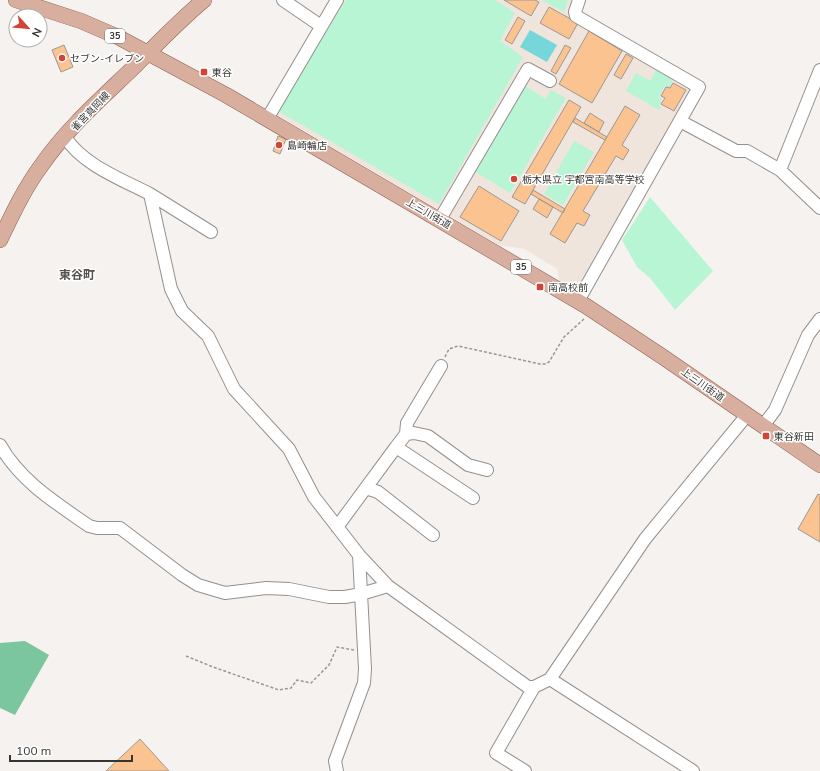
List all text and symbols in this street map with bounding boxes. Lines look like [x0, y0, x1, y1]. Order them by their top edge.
north arrow [8, 8, 48, 48]
text: N [29, 26, 45, 39]
road number: 35 [105, 29, 125, 43]
place label: セブン-イレブン [70, 52, 144, 65]
marker: セブン-イレブン [57, 53, 67, 63]
place label: 東谷 [212, 66, 232, 79]
marker: 東谷 [199, 67, 209, 77]
street label: 雀宮真岡線 [68, 89, 112, 134]
place label: 島崎輪店 [287, 139, 327, 152]
marker: 島崎輪店 [274, 140, 284, 150]
place label: 栃木県立 宇都宮南高等学校 [522, 173, 645, 186]
marker: 栃木県立 宇都宮南高等学校 [509, 174, 519, 184]
street label: 上三川街道 [404, 195, 454, 232]
road number: 35 [511, 260, 531, 274]
district label: 東谷町 [59, 267, 95, 282]
place label: 南高校前 [548, 281, 588, 294]
marker: 南高校前 [535, 282, 545, 292]
street label: 上三川街道 [679, 365, 727, 404]
place label: 東谷新田 [774, 430, 814, 443]
marker: 東谷新田 [761, 431, 771, 441]
scale bar [10, 737, 132, 763]
text: 100 m [16, 743, 51, 758]

